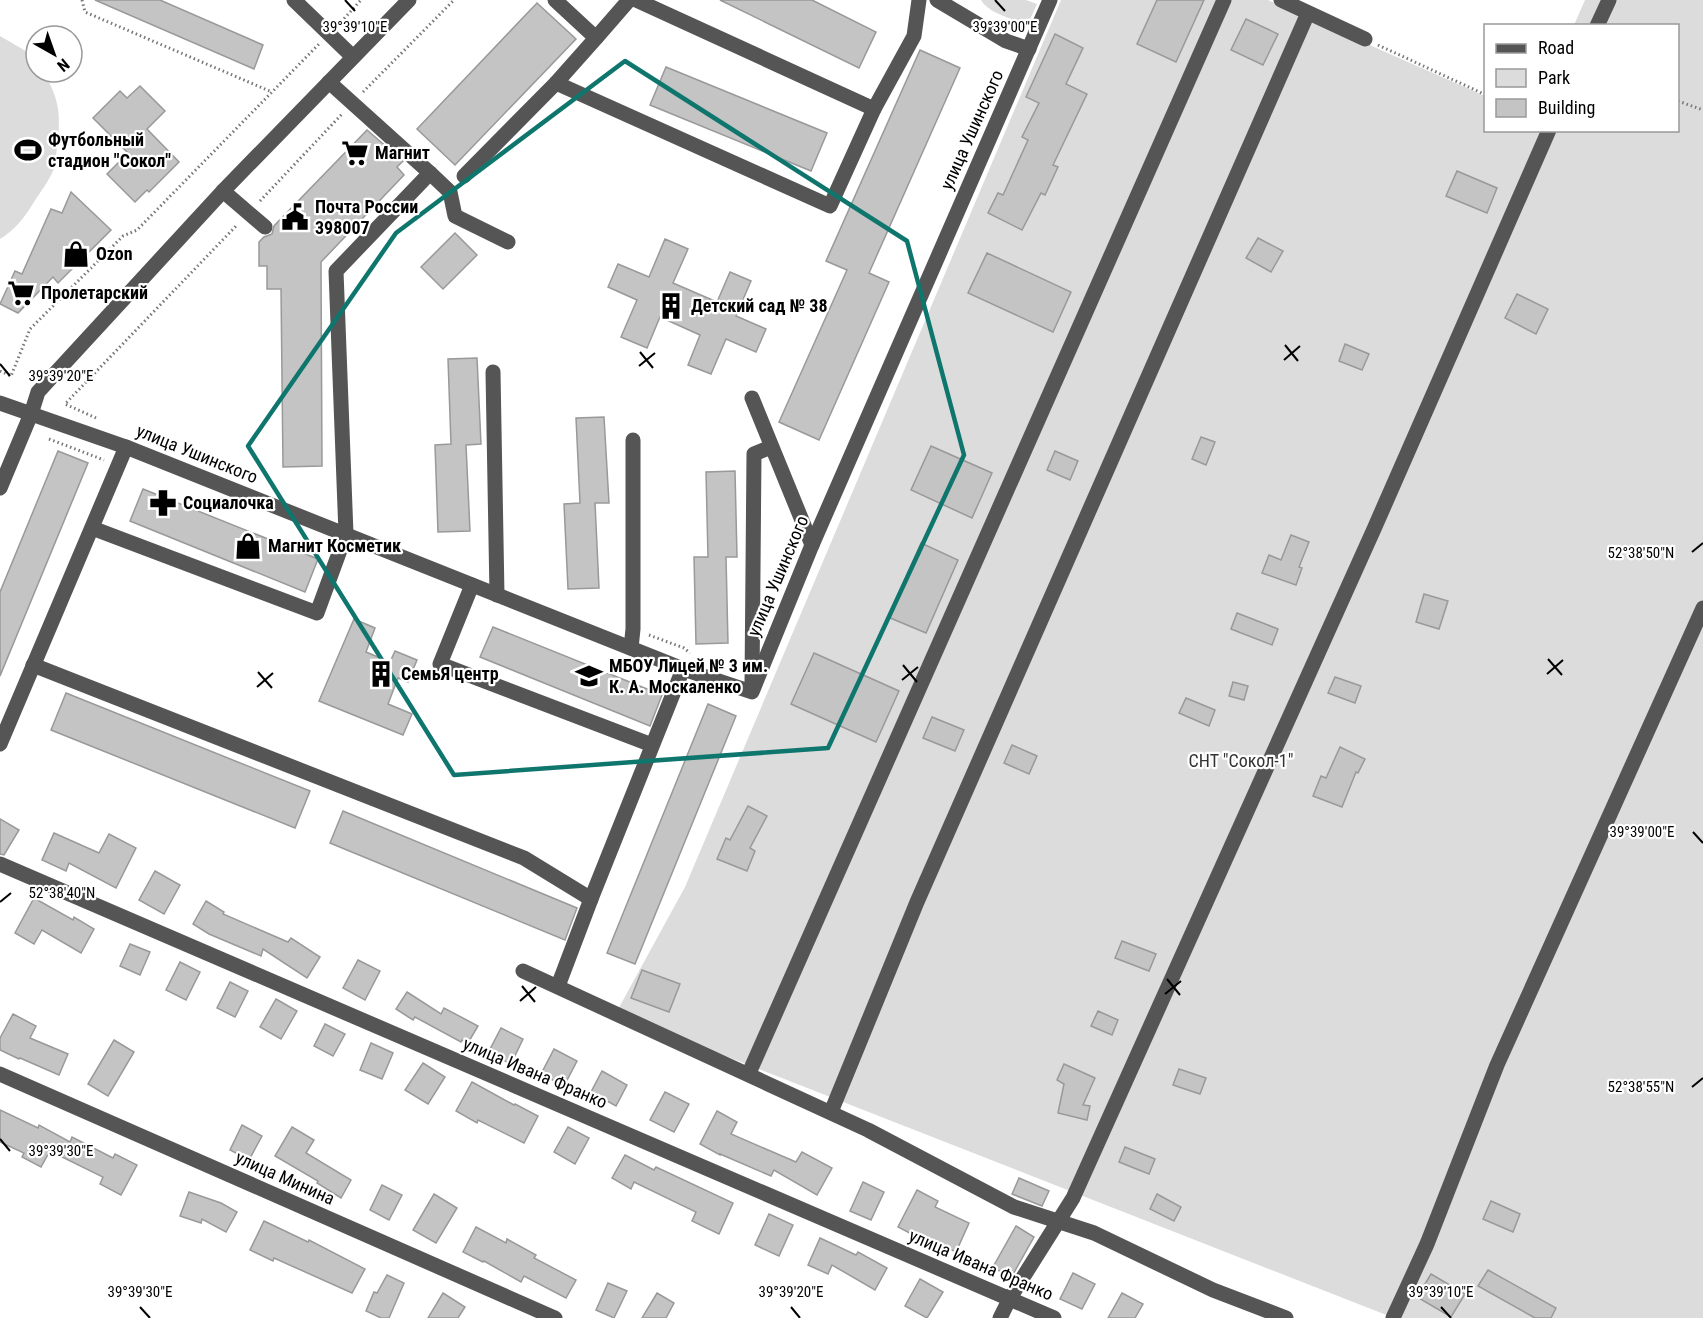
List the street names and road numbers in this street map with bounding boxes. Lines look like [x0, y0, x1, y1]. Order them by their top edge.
street label: улица Ушинского [936, 67, 1007, 193]
street label: улица Ушинского [133, 420, 261, 487]
street label: улица Ушинского [743, 512, 812, 639]
street label: улица Ивана Франко [460, 1033, 611, 1112]
street label: улица Минина [232, 1146, 338, 1209]
street label: улица Ивана Франко [906, 1225, 1057, 1304]

